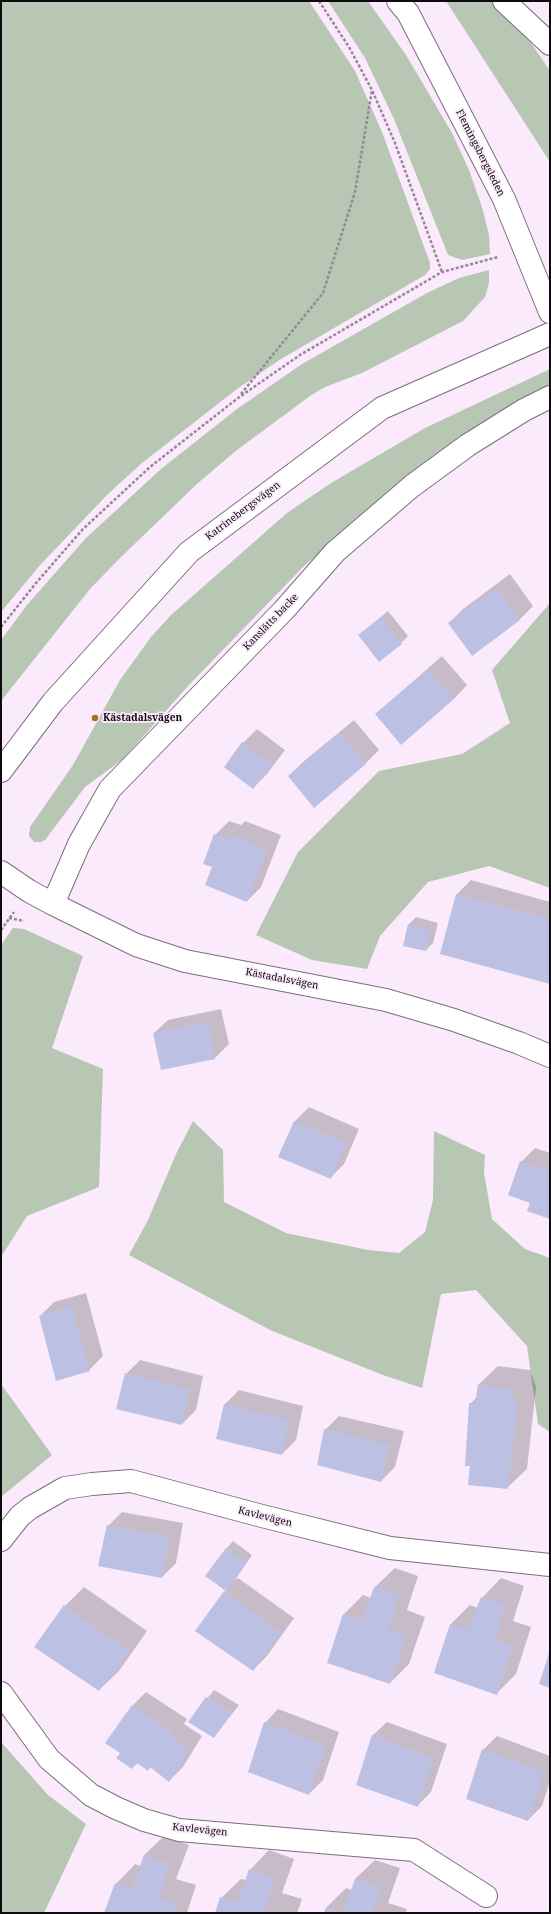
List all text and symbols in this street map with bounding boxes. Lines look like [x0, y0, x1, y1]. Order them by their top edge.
street label: Flemingsbergsleden [453, 108, 507, 198]
street label: Katrinebergsvägen [203, 479, 283, 543]
street label: Kanslätts backe [241, 591, 301, 653]
place label: Kästadalsvägen [103, 712, 182, 724]
marker: Kästadalsvägen [90, 713, 100, 723]
street label: Kästadalsvägen [244, 966, 320, 992]
street label: Kavlevägen [237, 1504, 293, 1530]
street label: Kavlevägen [172, 1821, 228, 1839]

